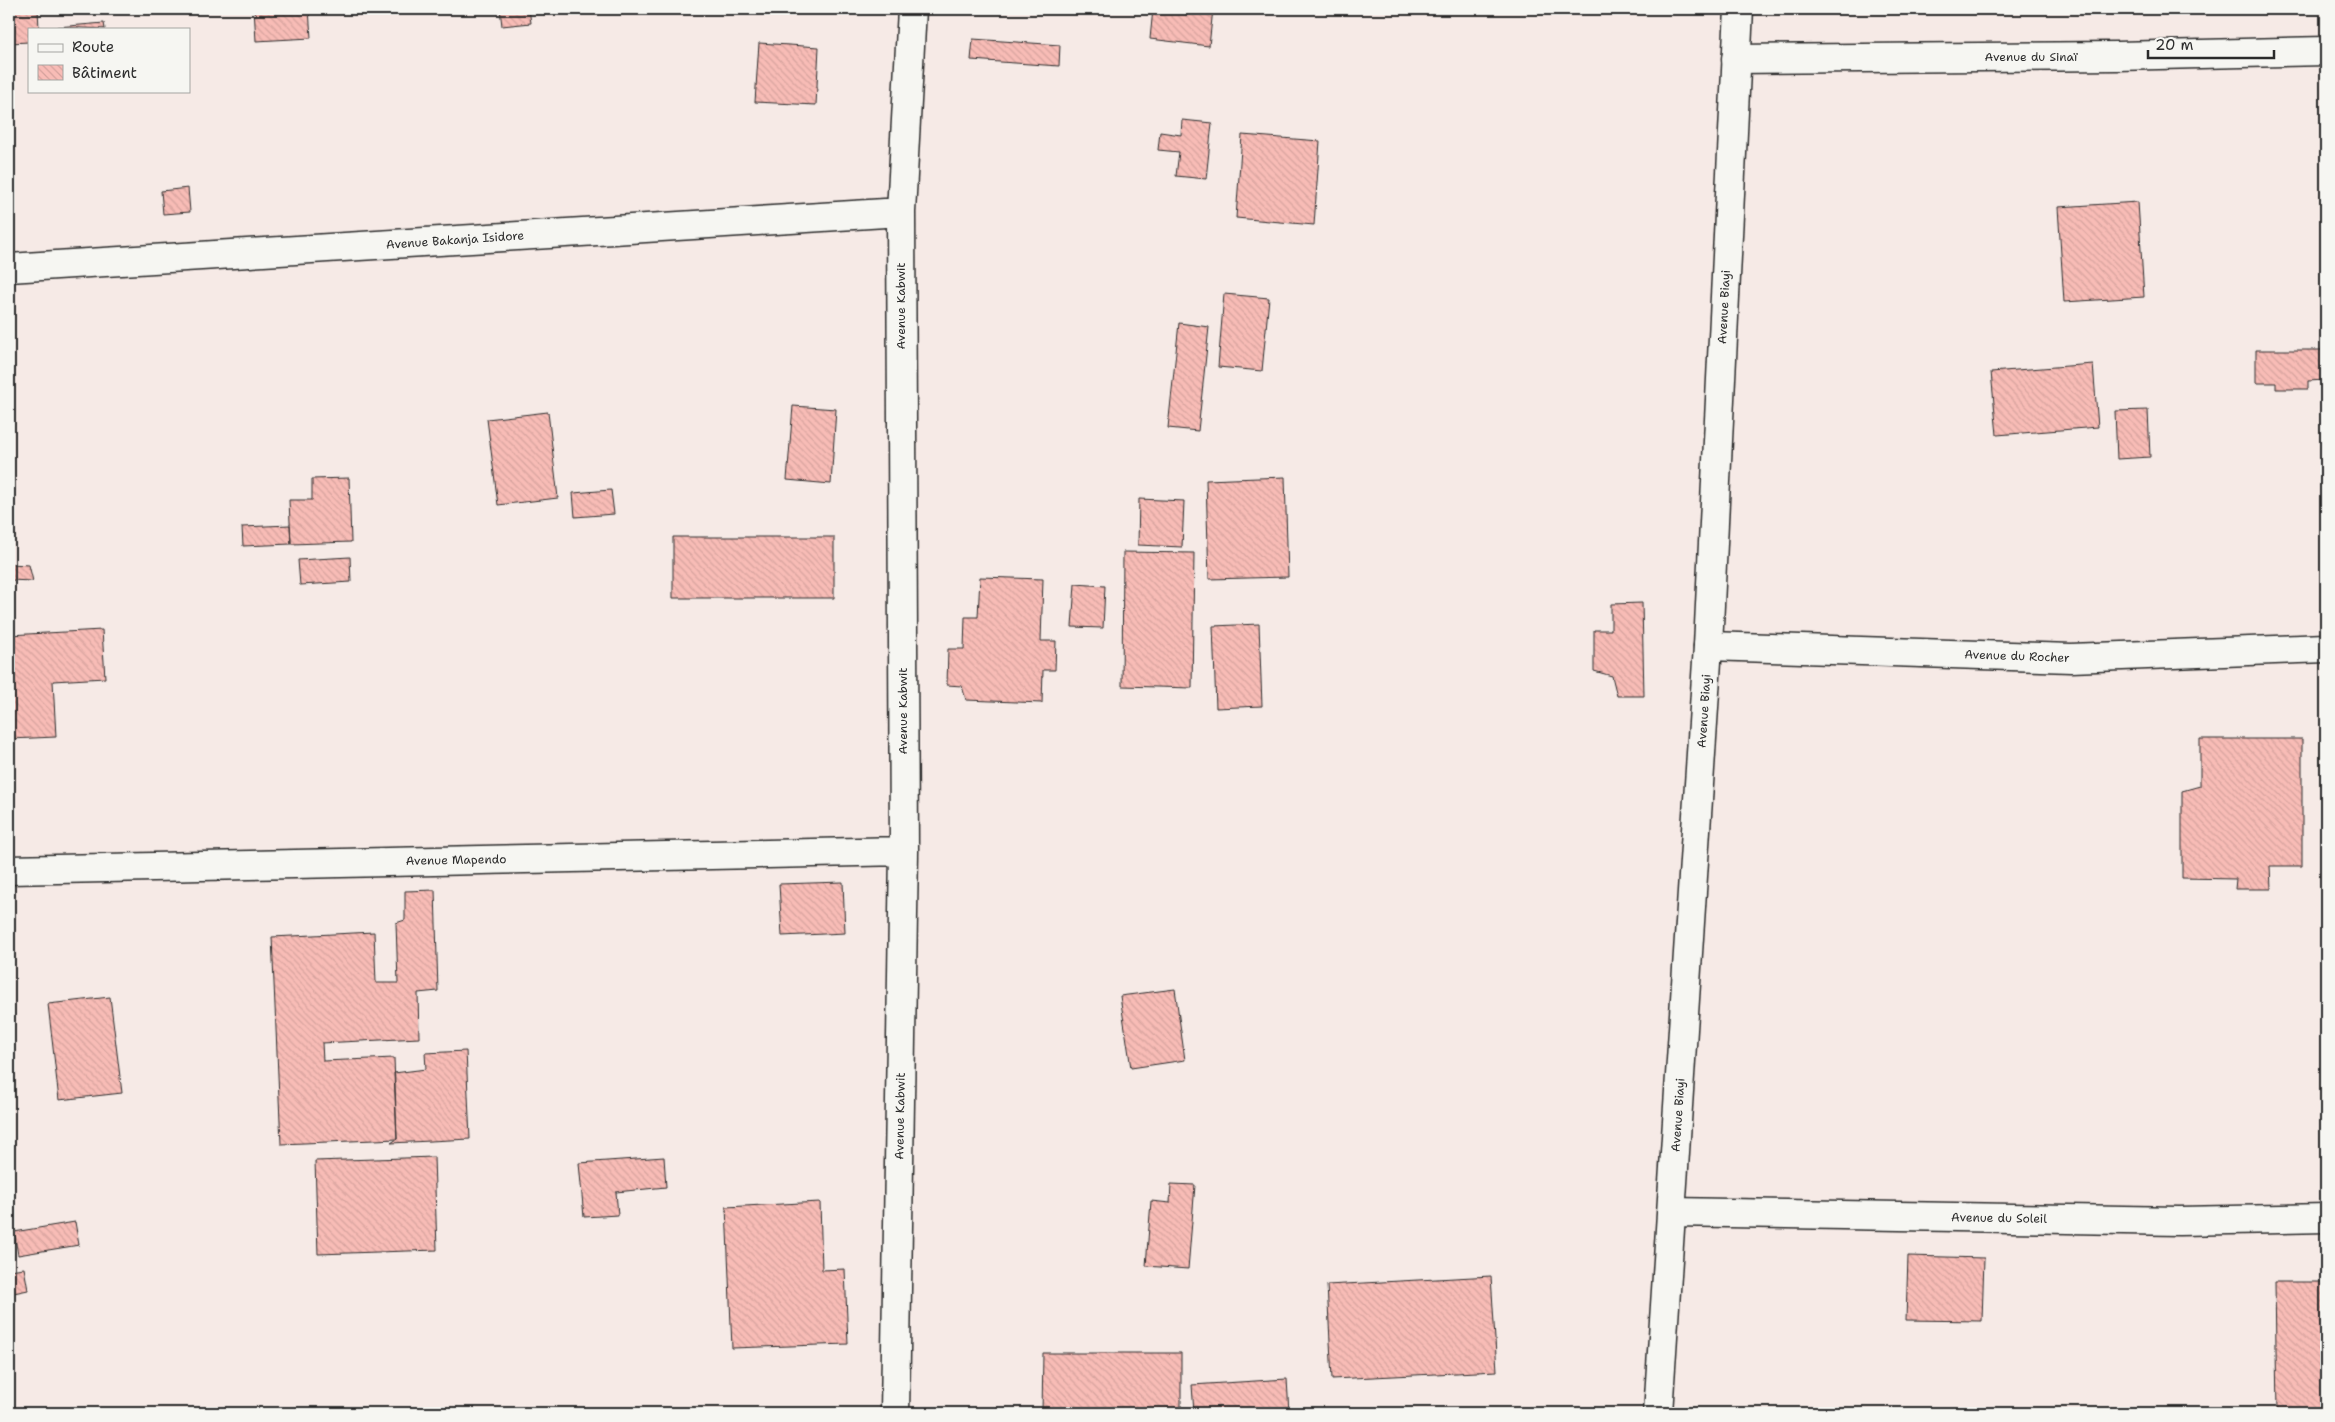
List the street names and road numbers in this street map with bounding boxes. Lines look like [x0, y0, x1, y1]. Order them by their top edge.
street label: Avenue du Sinaï [1985, 49, 2078, 65]
street label: Avenue Bakanja Isidore [385, 227, 525, 253]
street label: Avenue Kabwit [893, 262, 909, 350]
street label: Avenue Biayi [1714, 270, 1734, 344]
street label: Avenue du Rocher [1964, 646, 2070, 666]
street label: Avenue Kabwit [895, 667, 911, 755]
street label: Avenue Biayi [1693, 673, 1715, 749]
street label: Avenue Mapendo [405, 851, 507, 869]
street label: Avenue Kabwit [891, 1072, 909, 1160]
street label: Avenue Biayi [1667, 1077, 1689, 1153]
street label: Avenue du Soleil [1951, 1209, 2047, 1227]

